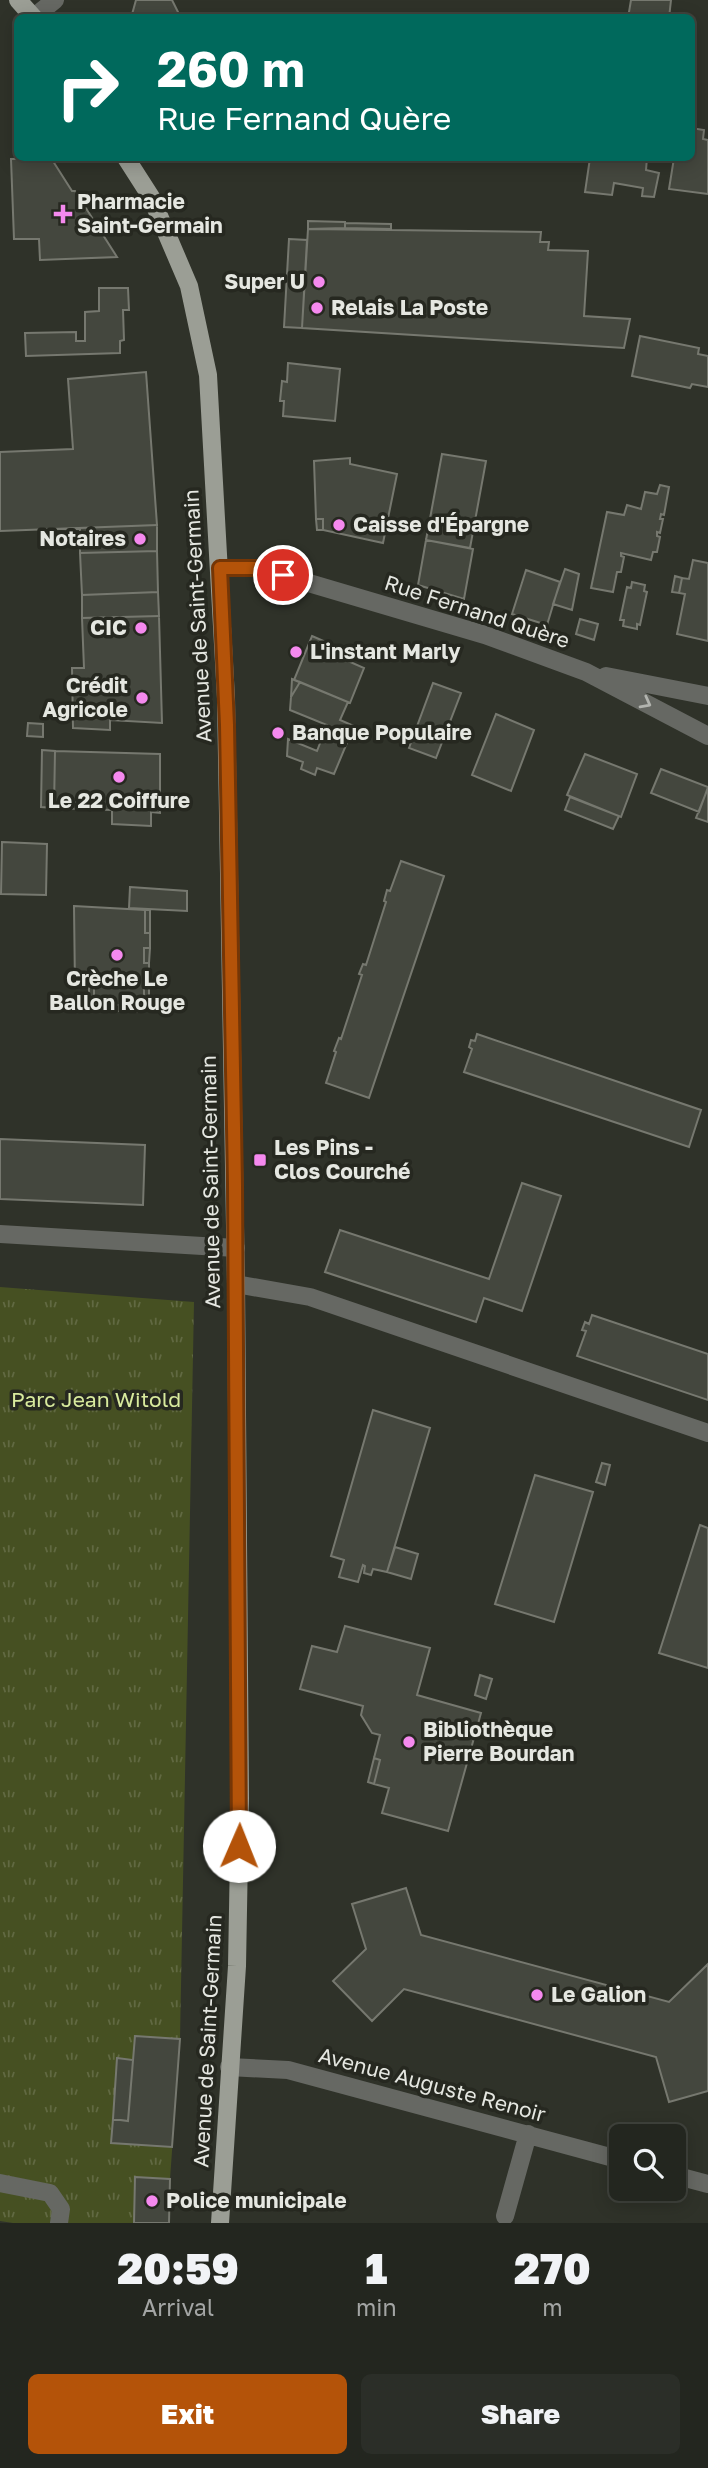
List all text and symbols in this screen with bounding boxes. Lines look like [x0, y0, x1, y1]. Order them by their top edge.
text: 260 m [157, 39, 305, 98]
icon: right [42, 42, 133, 133]
text: Rue Fernand Quère [157, 99, 451, 137]
place label: Pharmacie Saint-Germain [77, 188, 223, 238]
marker: Pharmacie Saint-Germain [55, 206, 71, 222]
place label: Super U [224, 268, 305, 294]
marker: Super U [311, 274, 327, 290]
place label: Relais La Poste [331, 294, 488, 320]
marker: Relais La Poste [309, 300, 325, 316]
street label: Avenue de Saint-Germain [177, 489, 217, 743]
place label: Caisse d'Épargne [353, 511, 529, 537]
marker: Caisse d'Épargne [331, 517, 347, 533]
place label: Notaires [39, 525, 126, 551]
marker: Notaires [132, 531, 148, 547]
pin [253, 545, 313, 605]
icon: arrive [264, 556, 302, 594]
street label: Rue Fernand Quère [381, 569, 573, 653]
place label: CIC [90, 614, 127, 640]
marker: CIC [133, 620, 149, 636]
place label: L'instant Marly [310, 638, 461, 664]
marker: L'instant Marly [288, 644, 304, 660]
place label: Crédit Agricole [42, 672, 128, 722]
marker: Crédit Agricole [134, 690, 150, 706]
one-way arrow [639, 695, 651, 709]
place label: Banque Populaire [292, 719, 472, 745]
marker: Banque Populaire [270, 725, 286, 741]
marker: Le 22 Coiffure [111, 769, 127, 785]
place label: Le 22 Coiffure [48, 787, 190, 813]
marker: Crèche Le Ballon Rouge [109, 947, 125, 963]
place label: Crèche Le Ballon Rouge [49, 965, 185, 1015]
street label: Avenue de Saint-Germain [195, 1055, 225, 1309]
place label: Les Pins - Clos Courché [274, 1134, 411, 1184]
marker: Les Pins - Clos Courché [252, 1152, 268, 1168]
park label: Parc Jean Witold [11, 1386, 181, 1412]
place label: Bibliothèque Pierre Bourdan [423, 1716, 575, 1766]
marker: Bibliothèque Pierre Bourdan [401, 1734, 417, 1750]
position arrow [202, 1809, 276, 1883]
street label: Avenue de Saint-Germain [187, 1914, 227, 2168]
place label: Le Galion [551, 1981, 646, 2007]
marker: Le Galion [529, 1987, 545, 2003]
street label: Avenue Auguste Renoir [316, 2041, 549, 2127]
map controls [609, 2124, 686, 2201]
button: search [609, 2124, 686, 2201]
place label: Police municipale [166, 2187, 347, 2213]
marker: Police municipale [144, 2193, 160, 2209]
text: 20:59 [117, 2243, 239, 2293]
text: 1 [365, 2243, 387, 2293]
text: 270 [514, 2243, 591, 2293]
text: Arrival [142, 2293, 214, 2321]
text: min [356, 2293, 397, 2321]
text: m [542, 2293, 563, 2321]
button: Exit [28, 2374, 347, 2454]
button: Share [361, 2374, 680, 2454]

